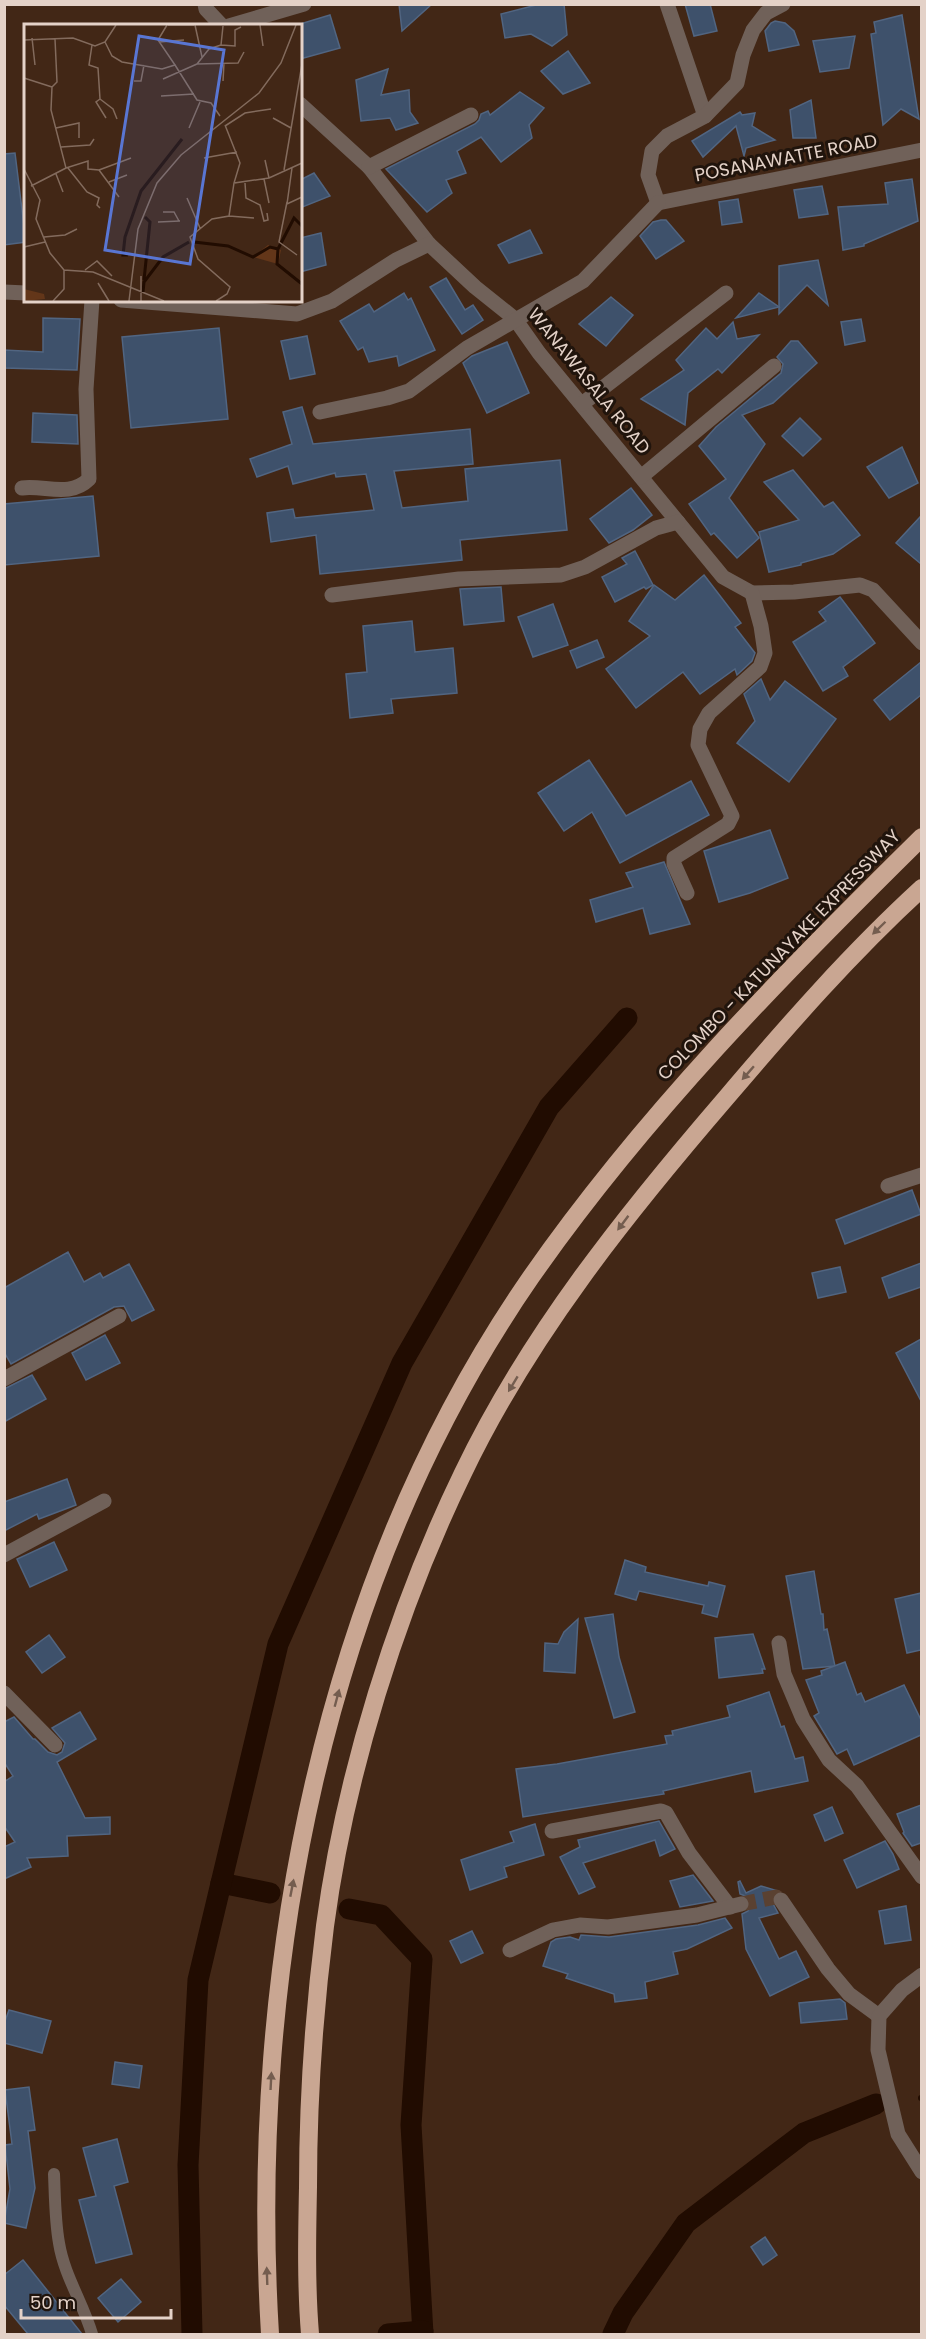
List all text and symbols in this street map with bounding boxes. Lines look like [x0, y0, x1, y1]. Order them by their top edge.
inset map [24, 24, 302, 302]
street label: POSANAWATTE ROAD [693, 128, 879, 187]
street label: WANAWASALA ROAD [523, 302, 656, 459]
street label: COLOMBO - KATUNAYAKE EXPRESSWAY [652, 823, 906, 1085]
one-way arrow [872, 921, 886, 935]
one-way arrow [741, 1065, 754, 1080]
one-way arrow [618, 1215, 630, 1230]
one-way arrow [508, 1376, 519, 1392]
one-way arrow [333, 1689, 343, 1707]
one-way arrow [288, 1878, 297, 1897]
one-way arrow [266, 2072, 275, 2091]
one-way arrow [263, 2267, 272, 2286]
scale bar [21, 2282, 171, 2320]
text: 50 m [30, 2290, 76, 2315]

